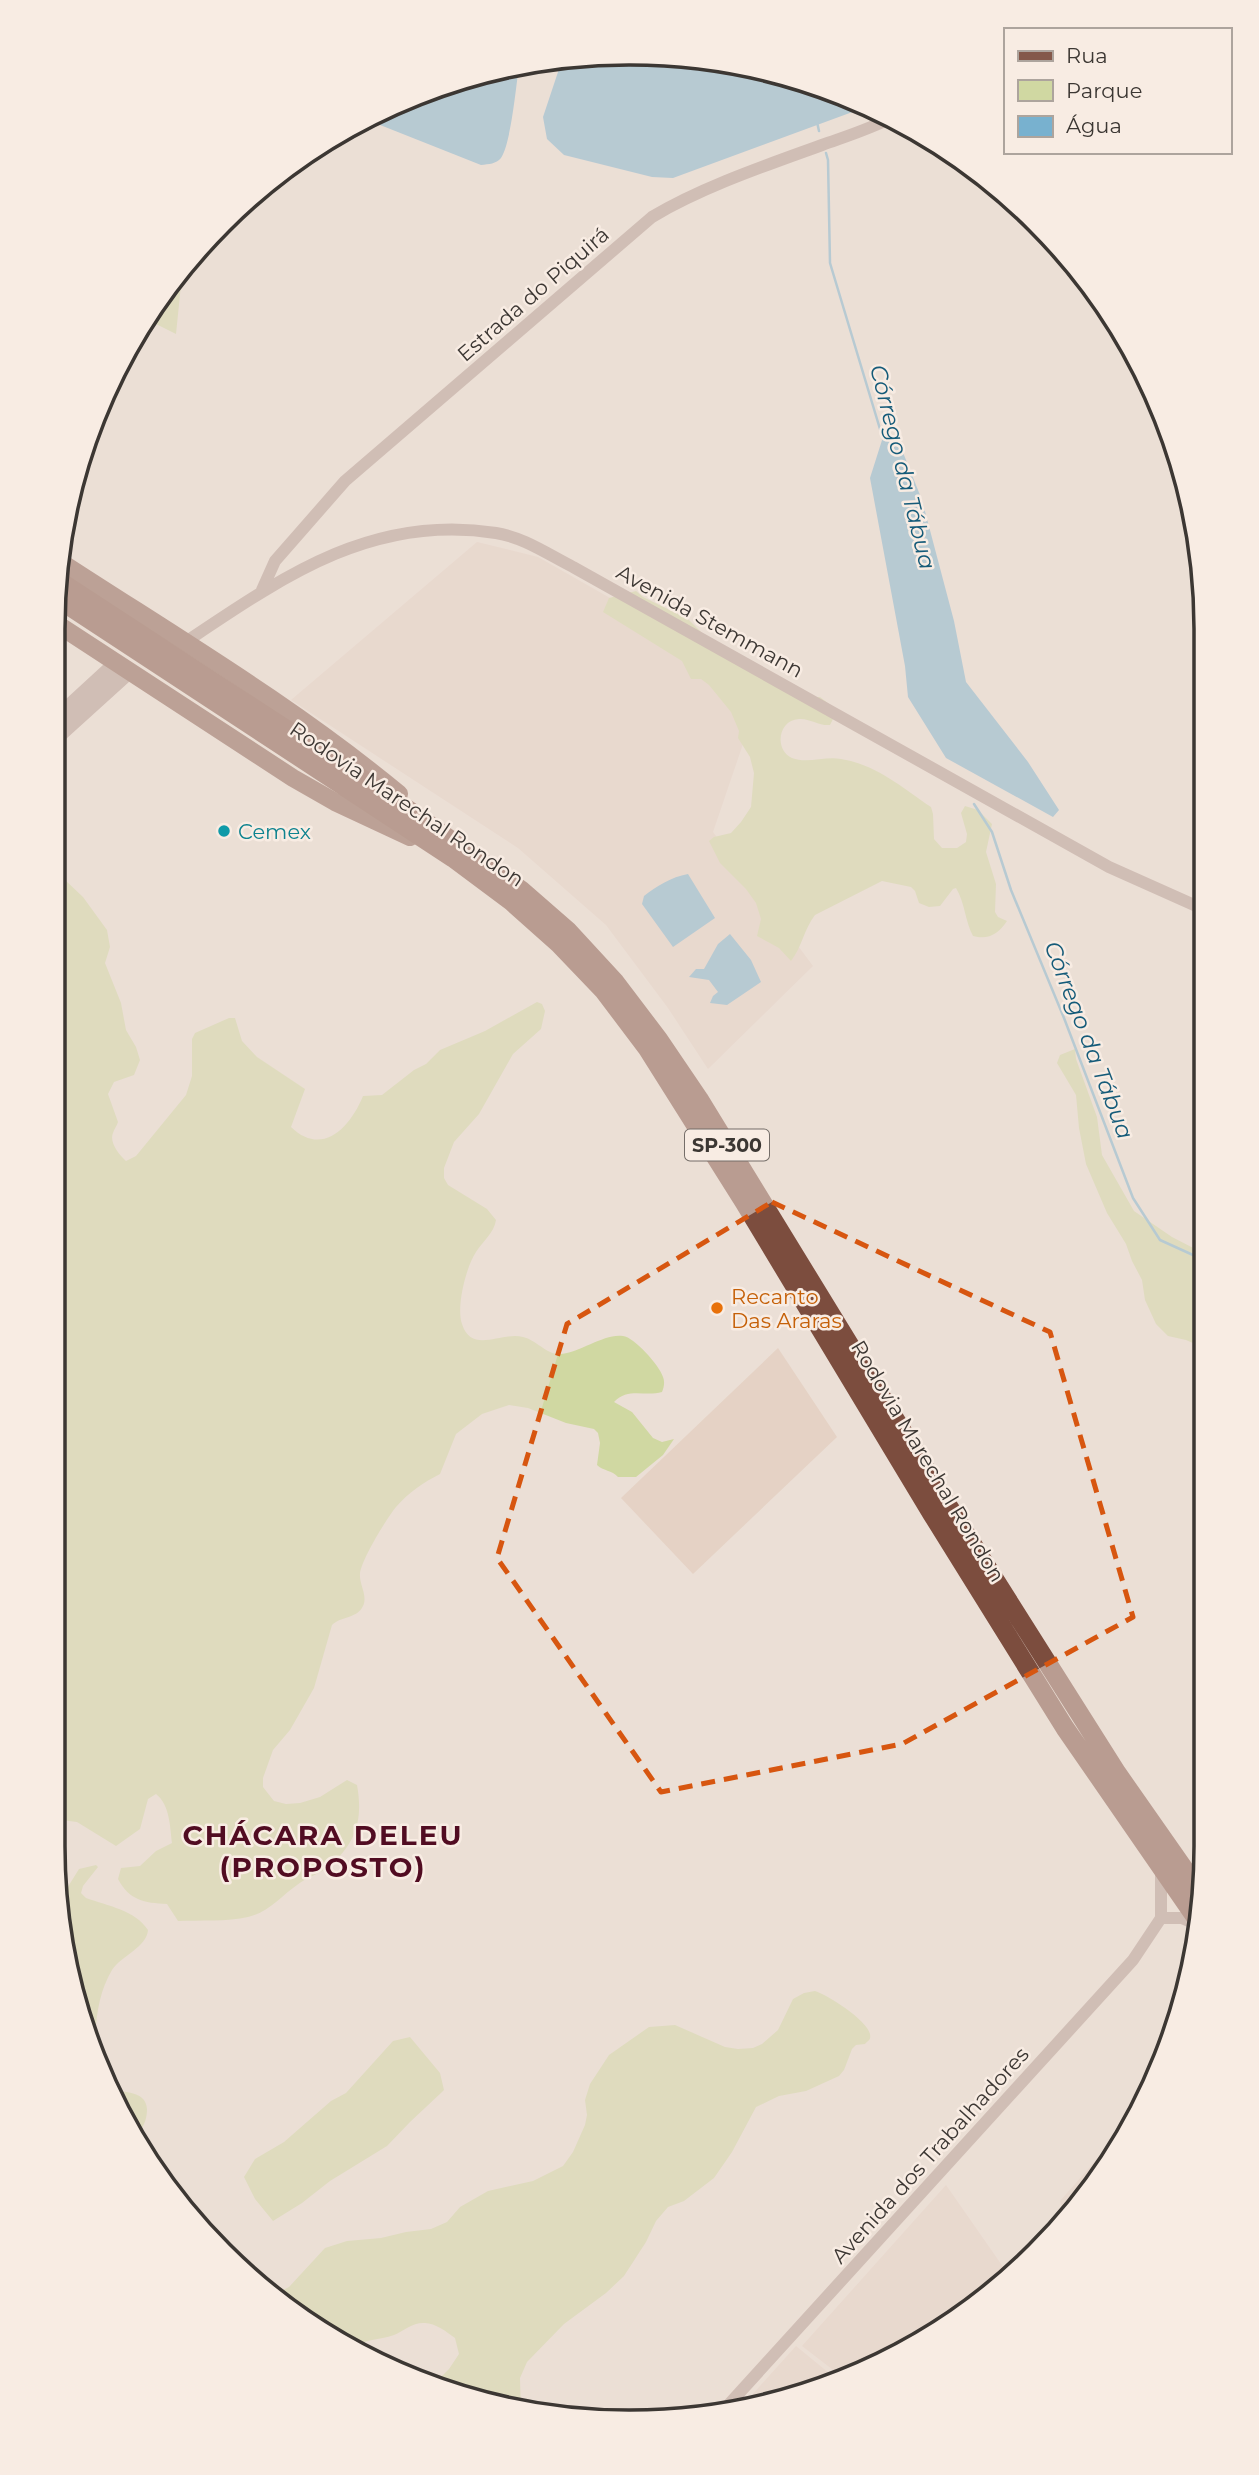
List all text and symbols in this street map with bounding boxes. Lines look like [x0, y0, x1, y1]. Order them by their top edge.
legend [1004, 28, 1231, 154]
text: Rua [1066, 43, 1108, 68]
text: Parque [1066, 78, 1142, 103]
text: Água [1066, 113, 1122, 138]
street label: Estrada do Piquirá [452, 221, 614, 367]
water label: Córrego da Tábua [864, 362, 942, 572]
street label: Avenida Stemmann [612, 559, 808, 683]
street label: Rodovia Marechal Rondon [285, 716, 529, 892]
place label: Cemex [238, 819, 311, 844]
marker: Cemex [216, 823, 232, 839]
water label: Córrego da Tábua [1038, 937, 1140, 1143]
road number: SP-300 [685, 1130, 769, 1161]
place label: Recanto Das Araras [731, 1284, 842, 1333]
marker: Recanto Das Araras [709, 1300, 725, 1316]
street label: Rodovia Marechal Rondon [846, 1336, 1010, 1586]
district label: CHÁCARA DELEU (PROPOSTO) [182, 1818, 464, 1884]
street label: Avenida dos Trabalhadores [826, 2042, 1034, 2268]

